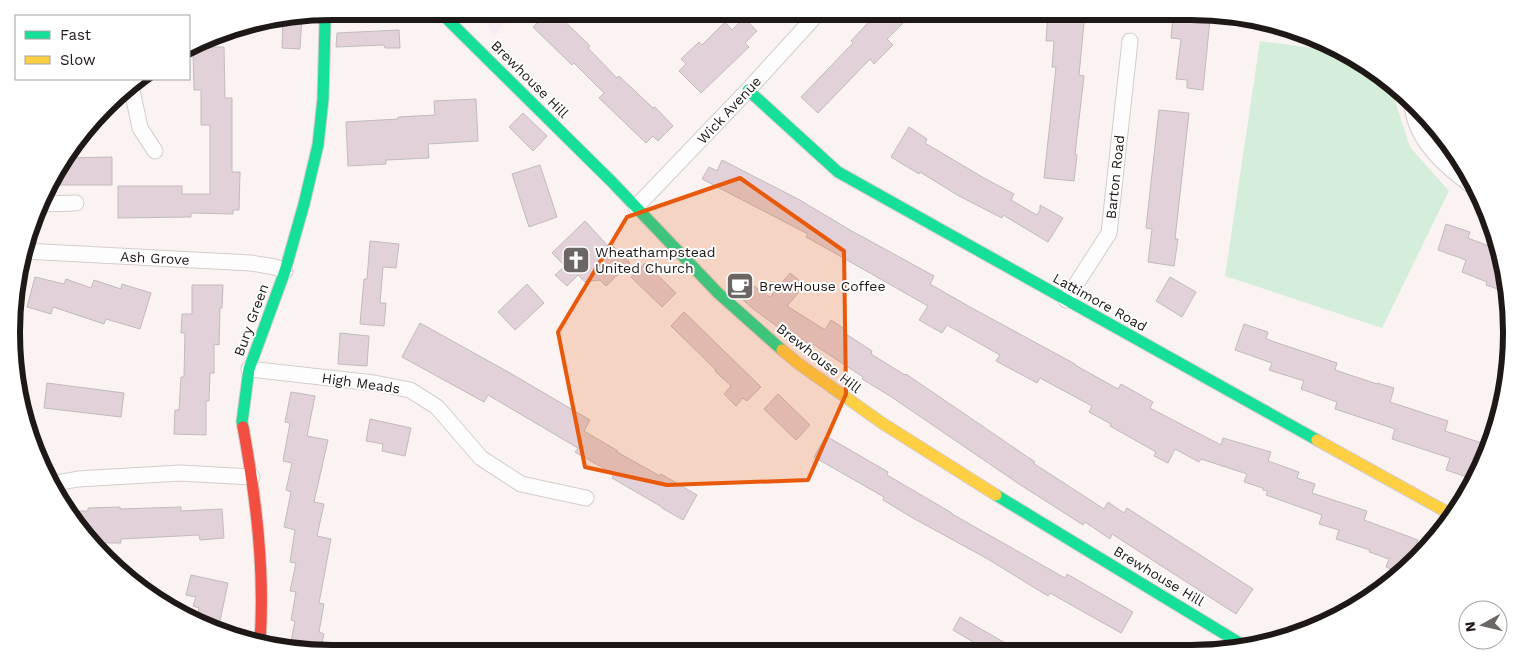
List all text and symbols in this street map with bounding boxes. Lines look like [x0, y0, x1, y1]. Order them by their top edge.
legend [15, 15, 190, 80]
text: Fast [60, 26, 92, 44]
street label: Brewhouse Hill [488, 37, 572, 121]
text: Slow [60, 51, 96, 69]
street label: Wick Avenue [694, 73, 764, 147]
street label: Barton Road [1103, 134, 1127, 220]
place label: Wheathampstead United Church [595, 244, 715, 276]
church icon: Wheathampstead United Church [561, 245, 591, 275]
street label: Ash Grove [120, 248, 190, 268]
street label: Lattimore Road [1050, 270, 1150, 334]
cafe icon: BrewHouse Coffee [725, 271, 755, 301]
place label: BrewHouse Coffee [759, 278, 886, 294]
street label: Bury Green [231, 282, 271, 358]
street label: Brewhouse Hill [774, 320, 865, 396]
street label: High Meads [321, 370, 401, 396]
street label: Brewhouse Hill [1111, 543, 1208, 610]
north arrow [1458, 600, 1508, 650]
text: N [1461, 621, 1479, 633]

